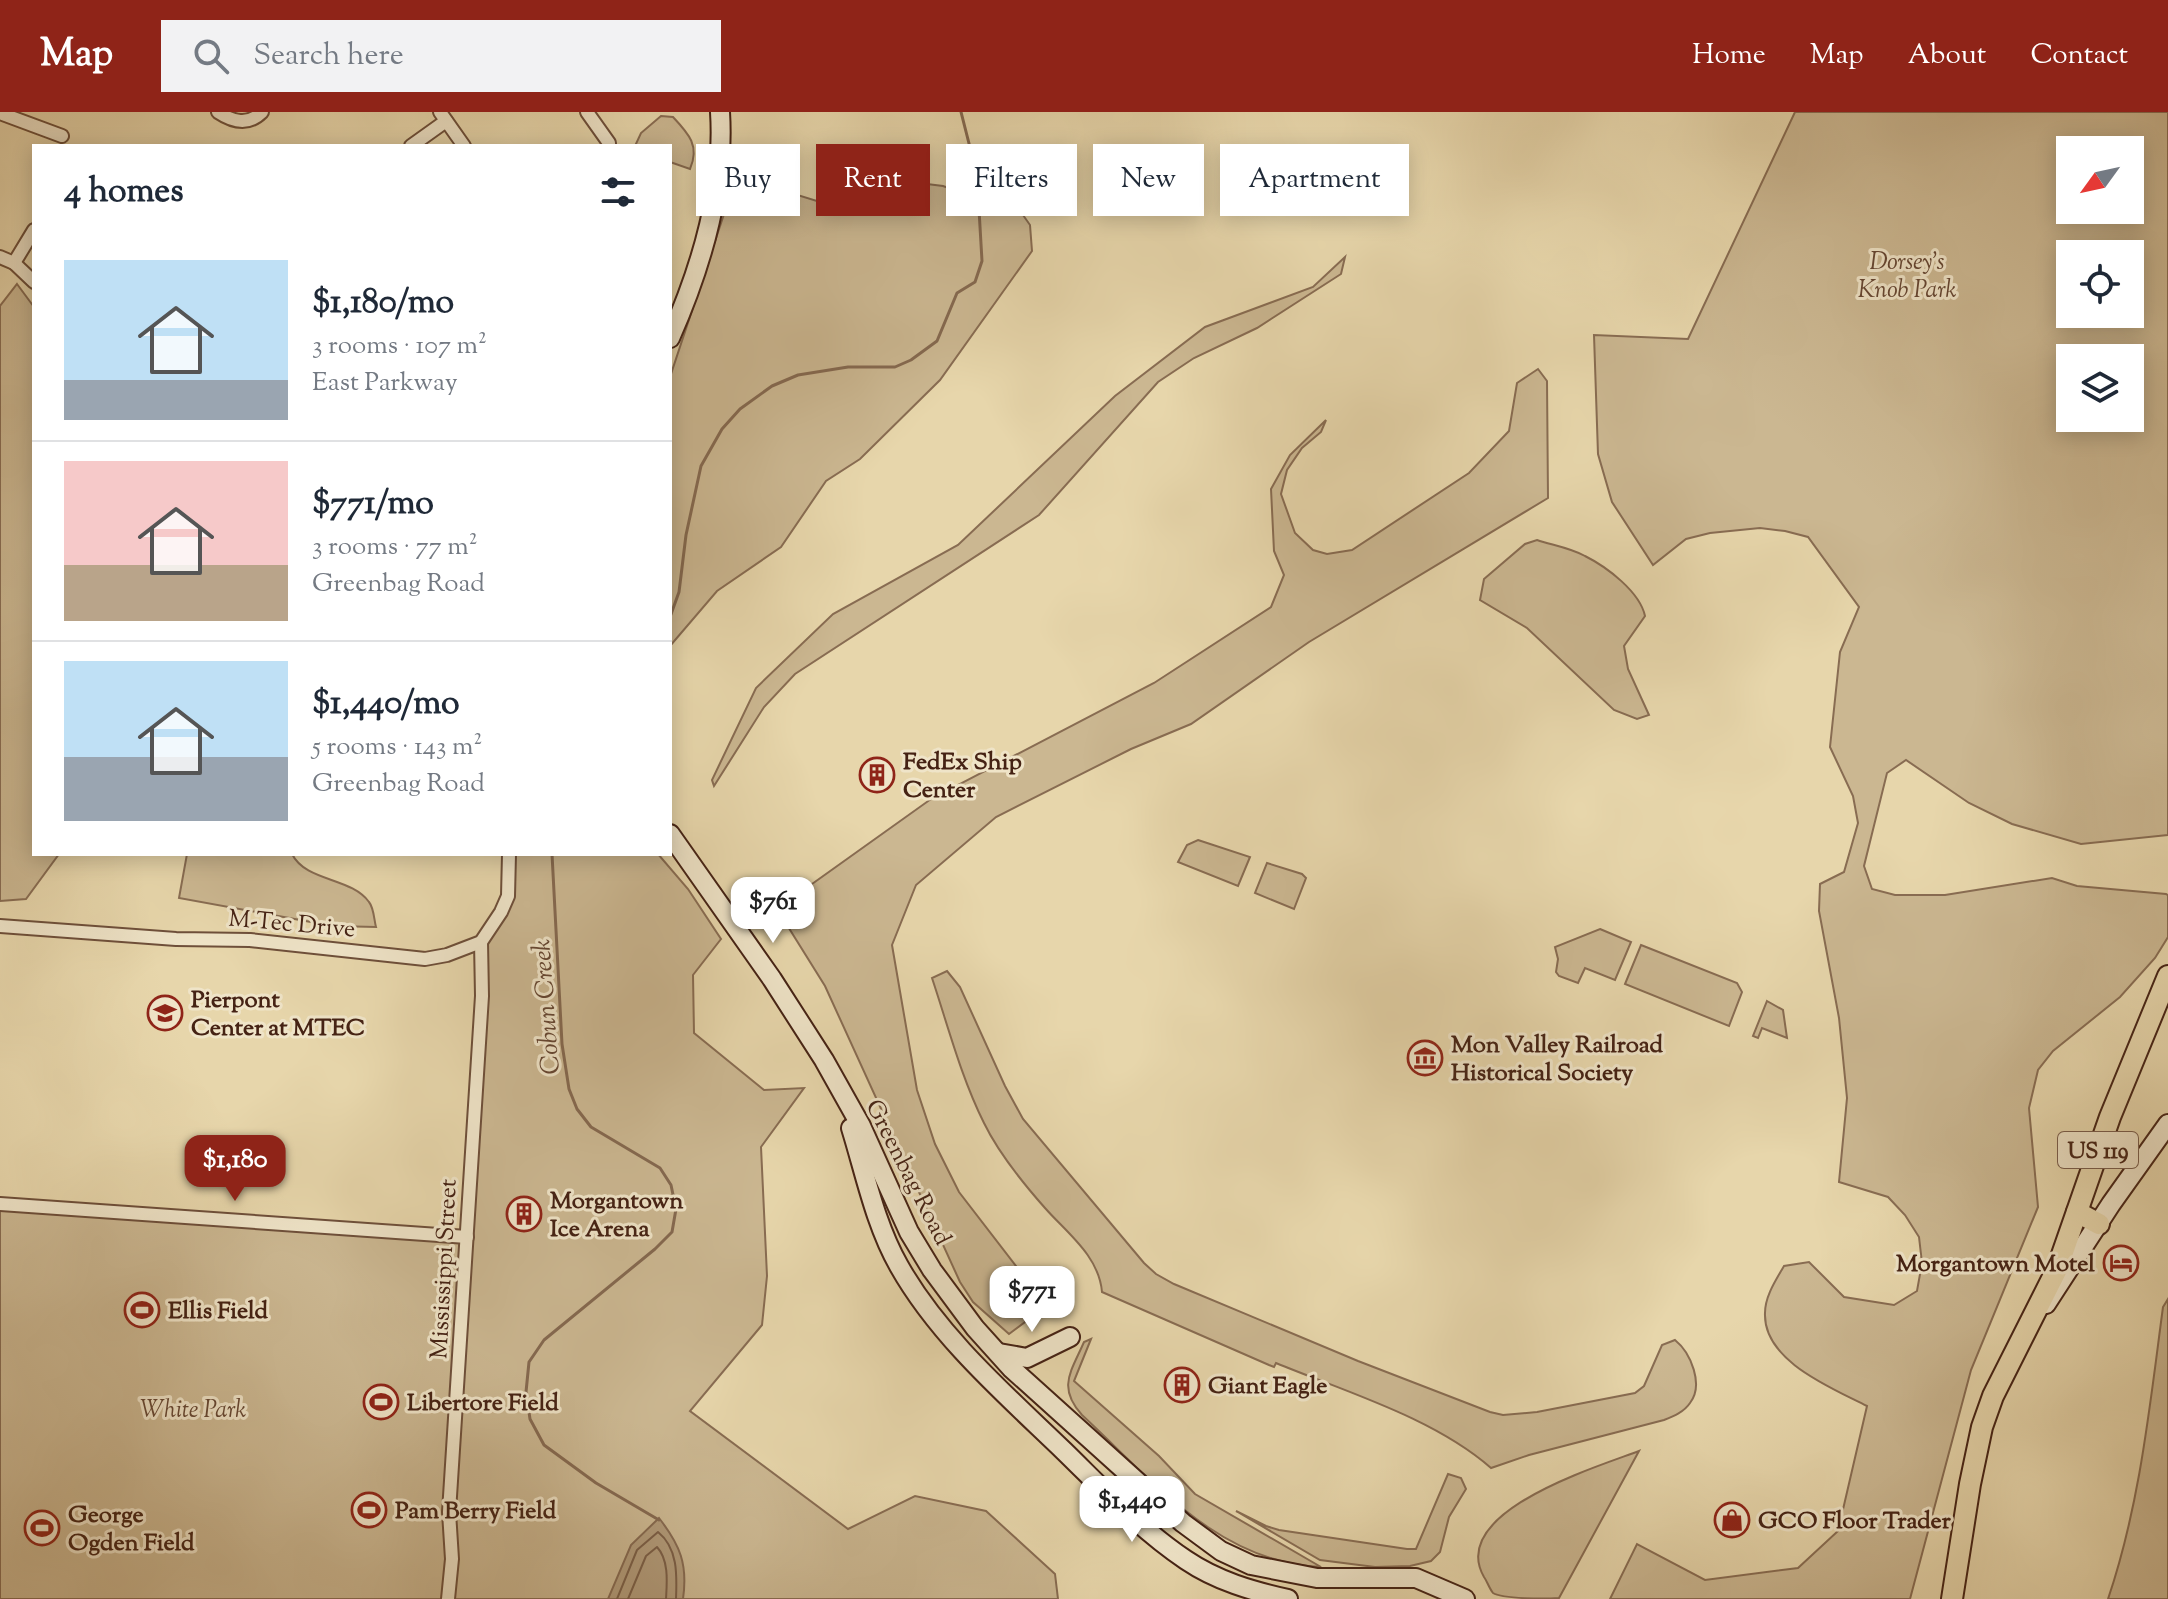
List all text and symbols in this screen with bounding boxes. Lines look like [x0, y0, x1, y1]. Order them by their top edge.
search box [161, 20, 721, 92]
text: Map [40, 29, 113, 83]
icon: search [189, 34, 233, 78]
text: Search here [253, 35, 404, 78]
text: Home [1692, 36, 1766, 76]
text: Map [1810, 36, 1864, 76]
text: About [1908, 36, 1986, 76]
text: Contact [2030, 36, 2128, 76]
north arrow [2056, 136, 2144, 224]
map controls [2056, 136, 2144, 432]
chip: Buy [696, 144, 800, 216]
chip: Rent [816, 144, 930, 216]
chip: Filters [946, 144, 1077, 216]
chip: New [1093, 144, 1204, 216]
chip: Apartment [1220, 144, 1409, 216]
text: 4 homes [64, 168, 184, 217]
icon: filters [596, 170, 640, 214]
button: locate [2056, 240, 2144, 328]
park label: Dorsey's Knob Park [1858, 246, 1957, 308]
text: $1,180/mo [312, 279, 454, 328]
icon: home [128, 292, 224, 388]
text: 3 rooms · 107 m² [312, 328, 487, 365]
button: layers [2056, 344, 2144, 432]
text: East Parkway [312, 365, 458, 402]
text: $771/mo [312, 480, 434, 529]
icon: home [128, 493, 224, 589]
text: 3 rooms · 77 m² [312, 529, 477, 566]
text: Greenbag Road [312, 566, 485, 603]
text: $1,440/mo [312, 680, 460, 729]
icon: home [128, 693, 224, 789]
text: 5 rooms · 143 m² [312, 729, 482, 766]
place label: FedEx Ship Center [903, 746, 1022, 808]
building icon: FedEx Ship Center [858, 756, 896, 794]
text: Greenbag Road [312, 766, 485, 803]
pin: $761 [726, 877, 820, 945]
text: $761 [749, 884, 797, 921]
street label: M-Tec Drive [227, 903, 357, 947]
water label: Cobun Creek [524, 938, 571, 1076]
place label: Pierpont Center at MTEC [191, 984, 365, 1046]
school or university icon: Pierpont Center at MTEC [146, 994, 184, 1032]
place label: Mon Valley Railroad Historical Society [1451, 1029, 1664, 1091]
museum icon: Mon Valley Railroad Historical Society [1406, 1039, 1444, 1077]
street label: Greenbag Road [856, 1094, 959, 1252]
road number: US 119 [2058, 1132, 2138, 1168]
pin: $1,180 [170, 1135, 300, 1203]
text: $1,180 [203, 1142, 267, 1179]
street label: Mississippi Street [423, 1178, 467, 1360]
place label: Morgantown Ice Arena [550, 1185, 684, 1247]
building icon: Morgantown Ice Arena [505, 1195, 543, 1233]
hotel icon: Morgantown Motel [2102, 1244, 2140, 1282]
place label: Morgantown Motel [1896, 1248, 2095, 1282]
pin: $771 [985, 1266, 1079, 1334]
text: $771 [1008, 1273, 1056, 1310]
sports icon: Ellis Field [123, 1291, 161, 1329]
place label: Ellis Field [168, 1295, 268, 1329]
building icon: Giant Eagle [1163, 1366, 1201, 1404]
place label: Giant Eagle [1208, 1370, 1327, 1404]
sports icon: Libertore Field [362, 1383, 400, 1421]
place label: Libertore Field [407, 1387, 559, 1421]
park label: White Park [140, 1394, 246, 1428]
pin: $1,440 [1067, 1476, 1197, 1544]
text: $1,440 [1098, 1483, 1166, 1520]
sports icon: Pam Berry Field [350, 1491, 388, 1529]
place label: Pam Berry Field [395, 1495, 557, 1529]
place label: George Ogden Field [68, 1499, 195, 1561]
shop icon: GCO Floor Trader [1713, 1501, 1751, 1539]
place label: GCO Floor Trader [1758, 1505, 1952, 1539]
sports icon: George Ogden Field [23, 1509, 61, 1547]

